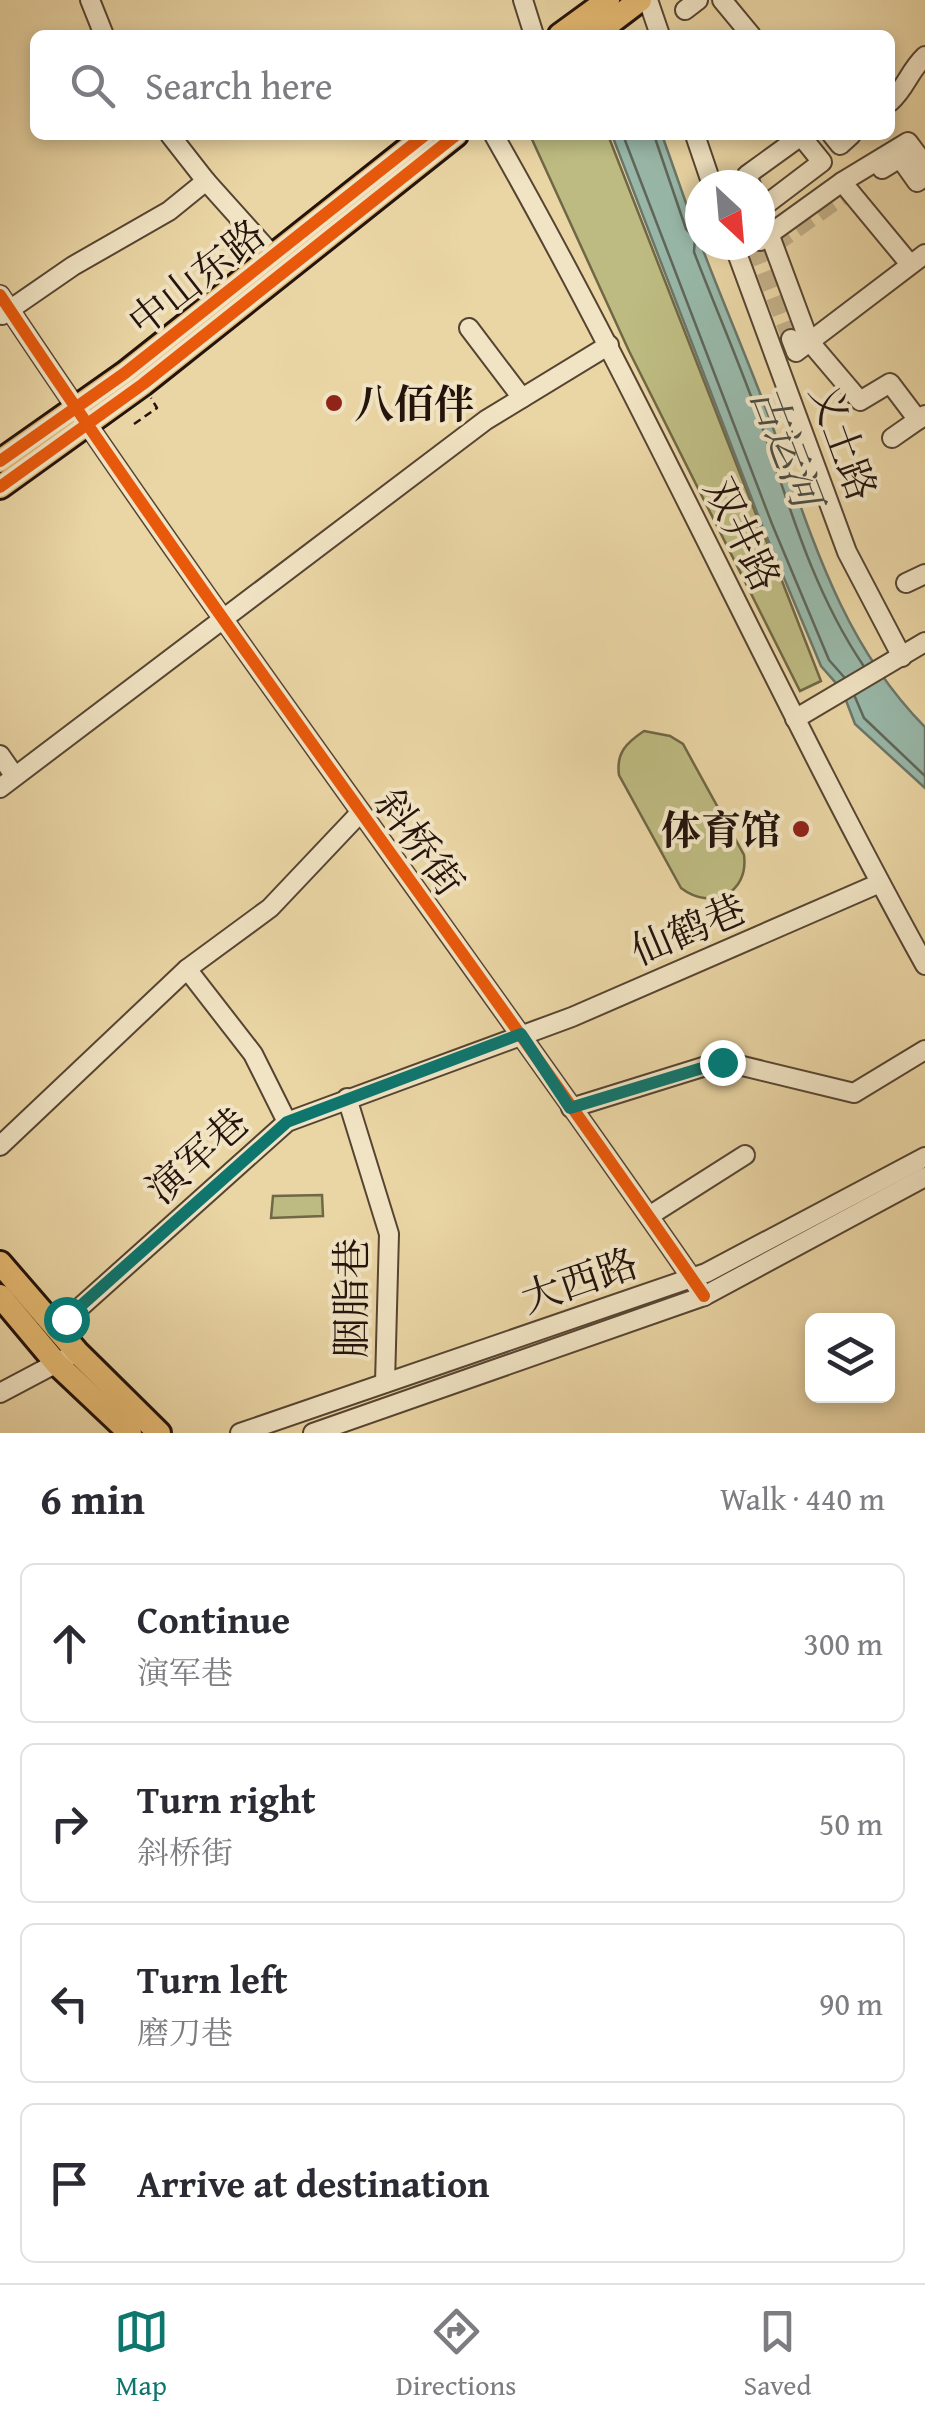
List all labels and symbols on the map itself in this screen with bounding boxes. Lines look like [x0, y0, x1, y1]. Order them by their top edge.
north arrow [685, 170, 775, 260]
street label: 中山东路 [115, 205, 277, 349]
place label: 八佰伴 [354, 374, 474, 433]
water label: 古运河 [736, 376, 841, 522]
street label: 义土路 [796, 376, 892, 508]
marker: 八佰伴 [323, 392, 345, 414]
street label: 双井路 [690, 467, 796, 601]
street label: 斜桥街 [361, 776, 479, 908]
place label: 体育馆 [661, 800, 781, 859]
marker: 体育馆 [790, 818, 812, 840]
street label: 仙鹤巷 [621, 878, 755, 980]
route end [700, 1040, 746, 1086]
street label: 演军巷 [133, 1093, 261, 1217]
street label: 大西路 [513, 1233, 645, 1327]
street label: 胭脂巷 [321, 1238, 380, 1358]
route start [44, 1297, 90, 1343]

